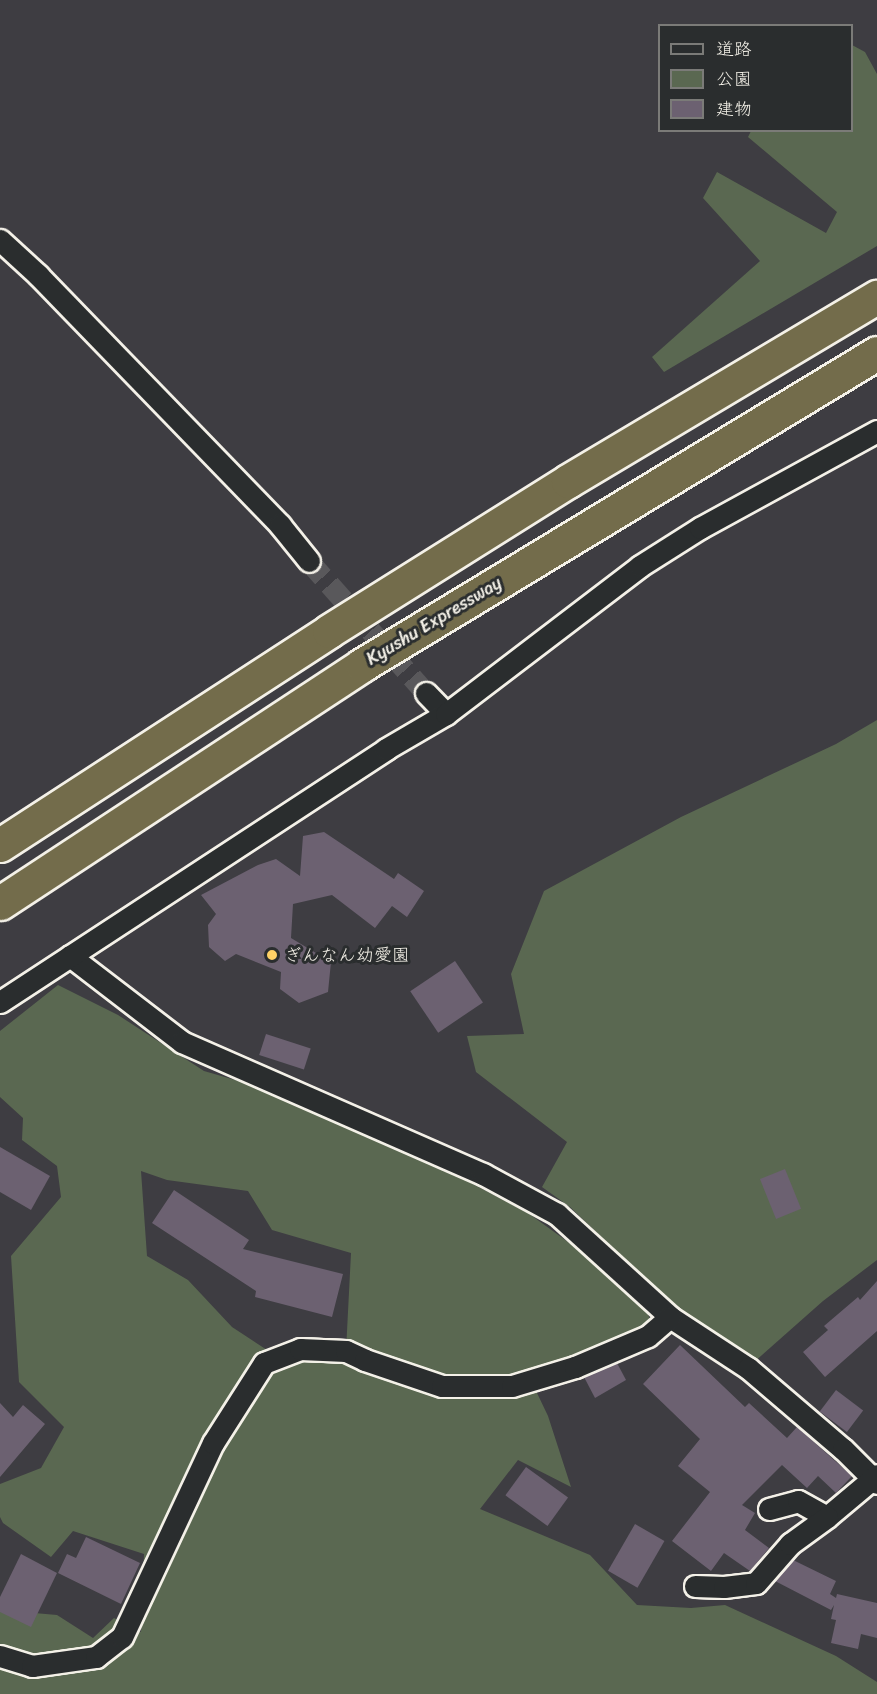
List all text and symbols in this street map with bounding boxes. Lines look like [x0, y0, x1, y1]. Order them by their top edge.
legend [658, 24, 853, 132]
text: 道路 [716, 33, 752, 65]
text: 公園 [716, 63, 752, 95]
text: 建物 [716, 93, 752, 125]
street label: Kyushu Expressway [362, 572, 506, 670]
place label: ぎんなん幼愛園 [284, 944, 410, 966]
marker: ぎんなん幼愛園 [265, 948, 279, 962]

